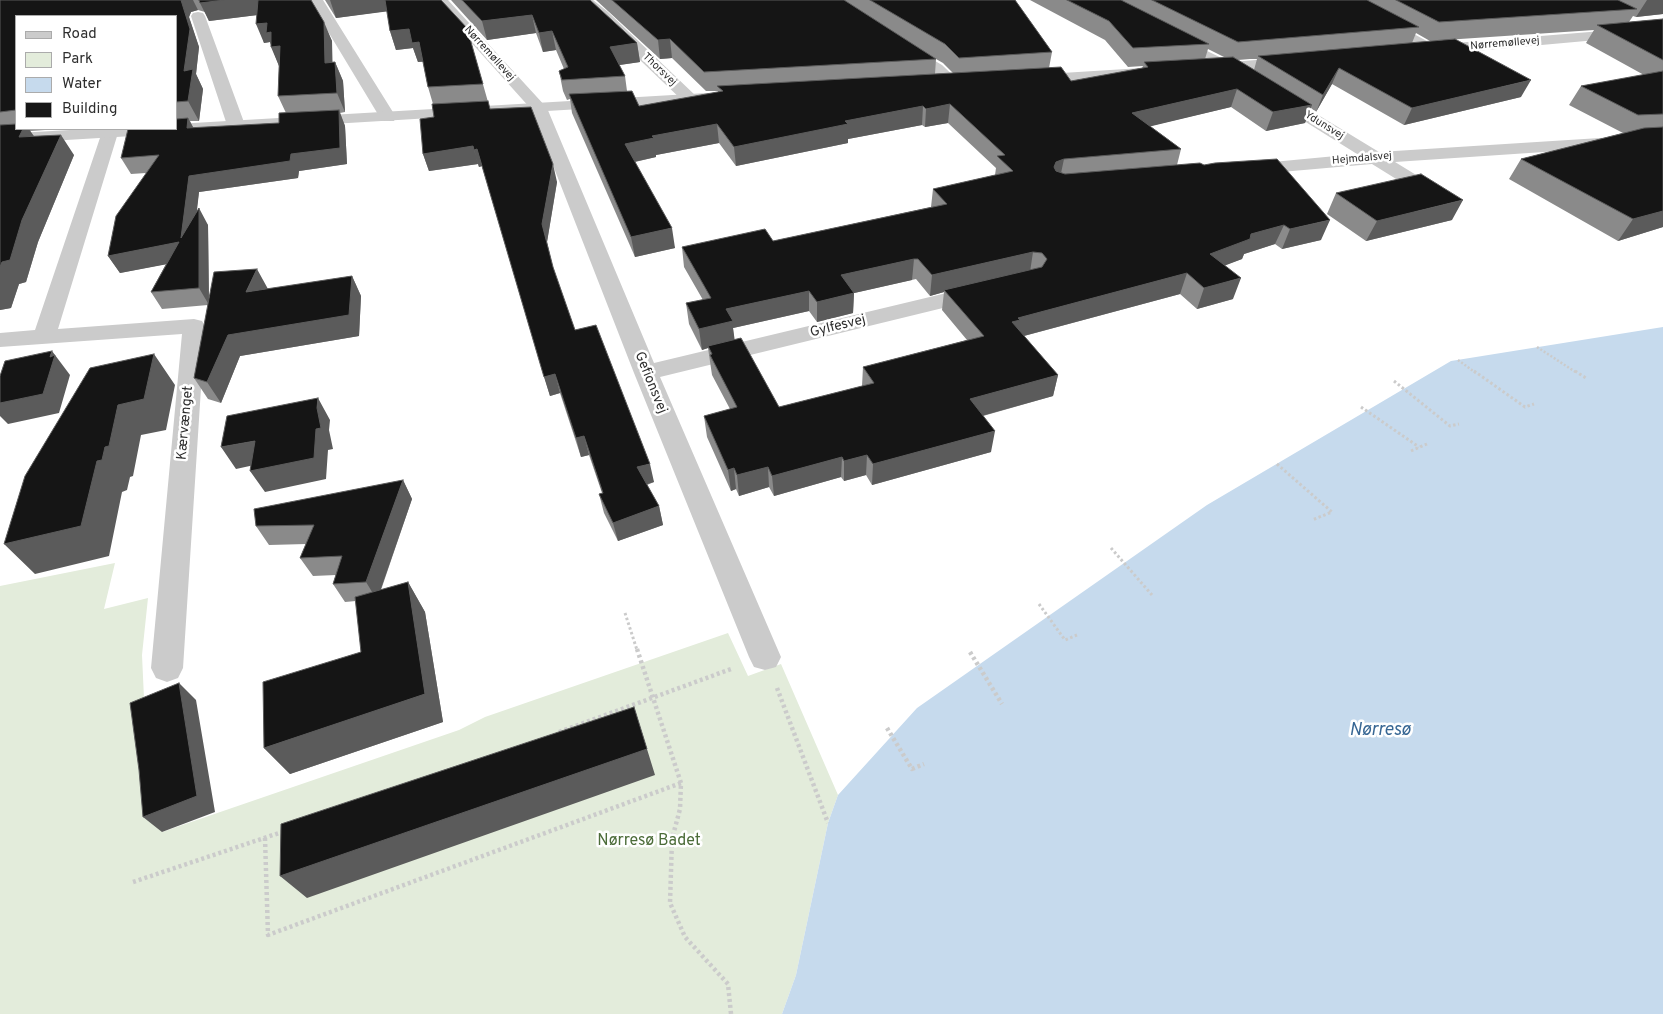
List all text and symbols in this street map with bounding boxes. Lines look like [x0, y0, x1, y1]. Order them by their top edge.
legend [15, 15, 178, 130]
street label: Nørremøllevej [461, 24, 517, 84]
text: Road [62, 25, 97, 44]
street label: Nørremøllevej [1470, 34, 1540, 54]
text: Park [62, 50, 93, 69]
street label: Thorsvej [639, 51, 679, 89]
text: Water [62, 75, 101, 94]
text: Building [62, 100, 117, 119]
street label: Ydunsvej [1302, 109, 1346, 143]
street label: Hejmdalsvej [1332, 150, 1392, 168]
street label: Gylfesvej [808, 312, 868, 342]
street label: Gefionsvej [630, 350, 670, 416]
street label: Kærvænget [174, 385, 198, 461]
water label: Nørresø [1349, 720, 1411, 742]
park label: Nørresø Badet [597, 832, 701, 852]

